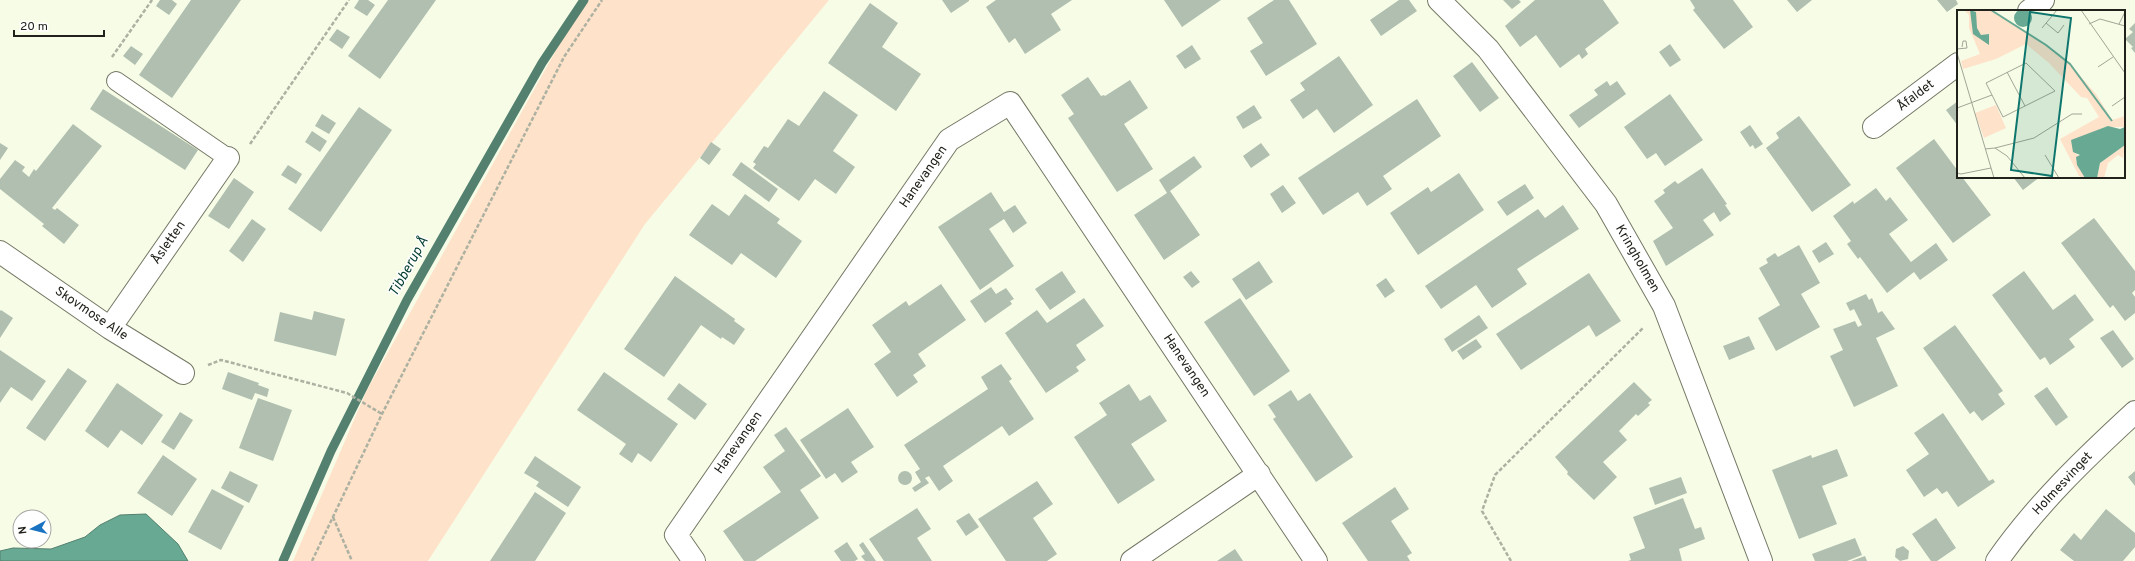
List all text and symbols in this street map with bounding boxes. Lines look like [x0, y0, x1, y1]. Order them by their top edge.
inset map [1957, 10, 2125, 178]
scale bar [14, 12, 104, 38]
text: 20 m [20, 19, 48, 35]
street label: Åfaldet [1894, 76, 1938, 115]
street label: Hanevangen [897, 143, 951, 211]
street label: Åsletten [148, 218, 190, 268]
street label: Kringholmen [1611, 222, 1663, 296]
water label: Tibberup Å [386, 234, 432, 300]
street label: Skovmose Alle [51, 284, 131, 344]
street label: Hanevangen [1159, 331, 1213, 401]
street label: Hanevangen [712, 409, 766, 477]
street label: Holmesvinget [2030, 449, 2096, 519]
north arrow [12, 509, 52, 549]
text: N [16, 525, 30, 535]

